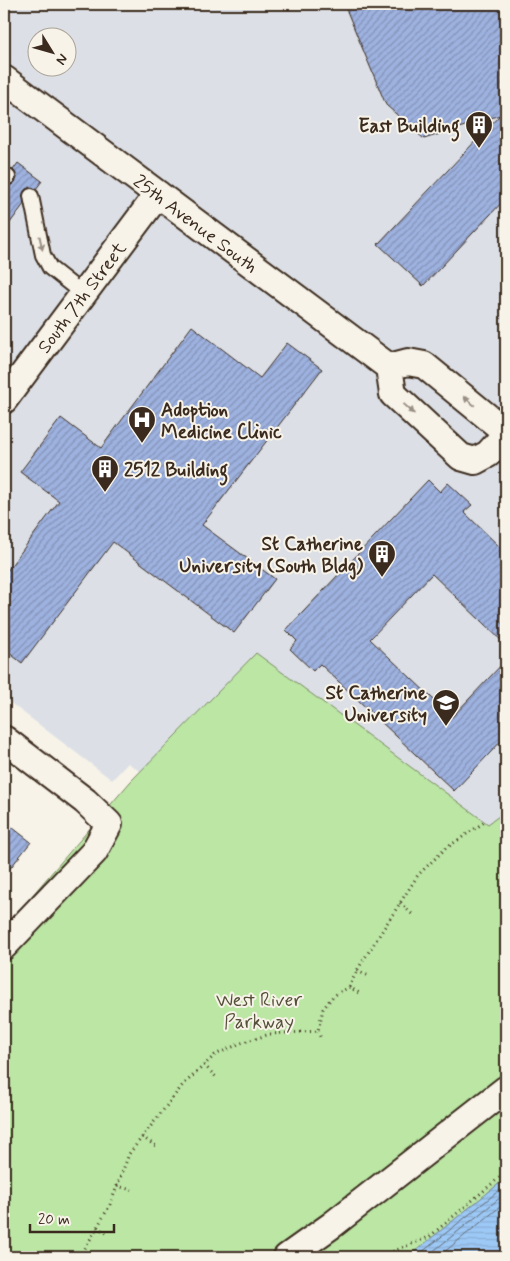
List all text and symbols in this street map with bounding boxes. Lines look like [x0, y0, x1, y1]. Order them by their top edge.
north arrow [28, 28, 78, 78]
text: N [52, 50, 72, 68]
building icon: East Building [464, 110, 494, 149]
place label: East Building [358, 114, 460, 142]
street label: 25th Avenue South [128, 169, 263, 279]
one-way arrow [37, 236, 45, 251]
street label: South 7th Street [32, 237, 132, 359]
one-way arrow [463, 395, 475, 407]
place label: Adoption Medicine Clinic [161, 398, 282, 445]
one-way arrow [402, 403, 414, 415]
hospital icon: Adoption Medicine Clinic [127, 405, 157, 444]
building icon: 2512 Building [90, 454, 120, 493]
place label: 2512 Building [124, 458, 228, 486]
place label: St Catherine University (South Bldg) [179, 532, 363, 580]
building icon: St Catherine University (South Bldg) [367, 539, 397, 578]
place label: St Catherine University [325, 681, 427, 728]
school or university icon: St Catherine University [431, 688, 461, 727]
park label: West River Parkway [216, 988, 302, 1035]
scale bar [30, 1201, 114, 1233]
text: 20 m [38, 1210, 70, 1230]

